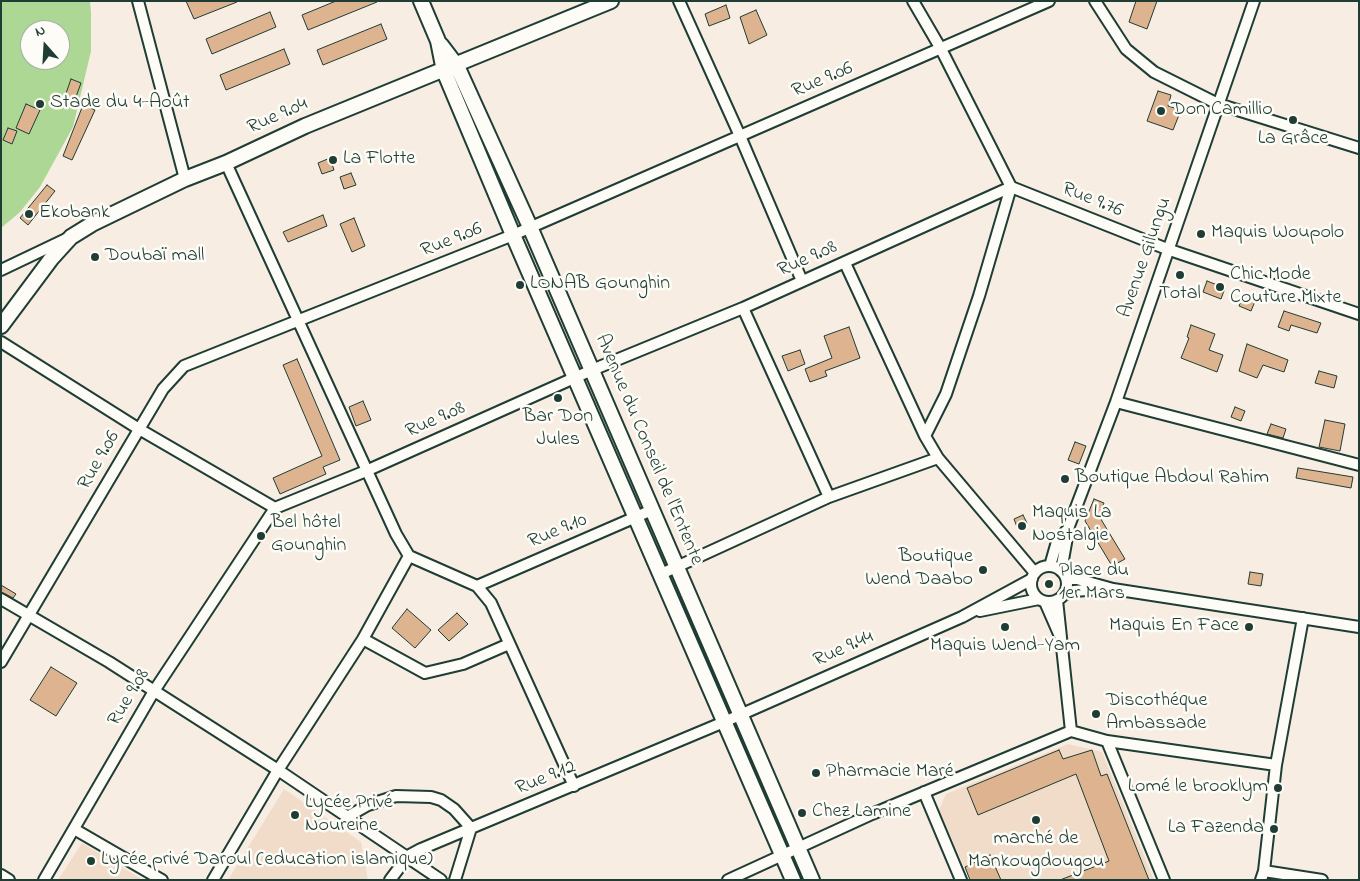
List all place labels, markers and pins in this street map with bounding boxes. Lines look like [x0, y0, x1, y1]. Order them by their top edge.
place label: Stade du 4-Août [50, 92, 190, 116]
marker: Stade du 4-Août [34, 98, 46, 110]
place label: Don Camillio [1171, 99, 1273, 123]
marker: Don Camillio [1155, 105, 1167, 117]
marker: La Grâce [1287, 114, 1299, 126]
place label: La Grâce [1258, 128, 1328, 152]
place label: La Flotte [343, 148, 415, 172]
marker: La Flotte [327, 154, 339, 166]
place label: Ekobank [39, 202, 110, 226]
marker: Ekobank [23, 208, 35, 220]
place label: Maquis Woupolo [1211, 222, 1344, 246]
marker: Maquis Woupolo [1195, 228, 1207, 240]
place label: Doubaï mall [105, 245, 204, 269]
marker: Doubaï mall [89, 251, 101, 263]
place label: Chic Mode Couture Mixte [1230, 264, 1341, 311]
marker: Total [1174, 269, 1186, 281]
place label: LONAB Gounghin [530, 273, 670, 297]
marker: LONAB Gounghin [514, 279, 526, 291]
marker: Chic Mode Couture Mixte [1214, 281, 1226, 293]
place label: Total [1159, 283, 1201, 307]
marker: Bar Don Jules [552, 392, 564, 404]
place label: Bar Don Jules [523, 406, 593, 453]
place label: Boutique Abdoul Rahim [1075, 467, 1269, 491]
marker: Boutique Abdoul Rahim [1059, 473, 1071, 485]
place label: Maquis La Nostalgie [1032, 502, 1112, 549]
place label: Bel hôtel Gounghin [271, 512, 346, 559]
marker: Maquis La Nostalgie [1016, 520, 1028, 532]
marker: Bel hôtel Gounghin [255, 530, 267, 542]
place label: Boutique Wend Daabo [865, 546, 973, 593]
place label: Place du 1er Mars [1059, 560, 1129, 607]
marker: Boutique Wend Daabo [977, 564, 989, 576]
marker: Place du 1er Mars [1043, 578, 1055, 590]
place label: Maquis En Face [1109, 615, 1239, 639]
marker: Maquis Wend-Yam [999, 621, 1011, 633]
marker: Maquis En Face [1243, 621, 1255, 633]
place label: Maquis Wend-Yam [930, 635, 1080, 659]
place label: Discothéque Ambassade [1106, 690, 1208, 737]
marker: Discothéque Ambassade [1090, 708, 1102, 720]
place label: Pharmacie Maré [826, 761, 954, 785]
marker: Pharmacie Maré [810, 767, 822, 779]
place label: Lomé le brooklym [1128, 776, 1268, 800]
marker: Lomé le brooklym [1272, 782, 1284, 794]
place label: Lycée Privé Noureine [305, 792, 393, 839]
place label: Chez Lamine [812, 801, 911, 825]
marker: Chez Lamine [796, 807, 808, 819]
marker: Lycée Privé Noureine [289, 809, 301, 821]
marker: marché de Mankougdougou [1030, 814, 1042, 826]
place label: La Fazenda [1168, 817, 1264, 841]
marker: La Fazenda [1268, 823, 1280, 835]
place label: marché de Mankougdougou [968, 828, 1104, 875]
place label: Lycée privé Daroul (education islamique) [101, 849, 433, 873]
marker: Lycée privé Daroul (education islamique) [85, 855, 97, 867]

